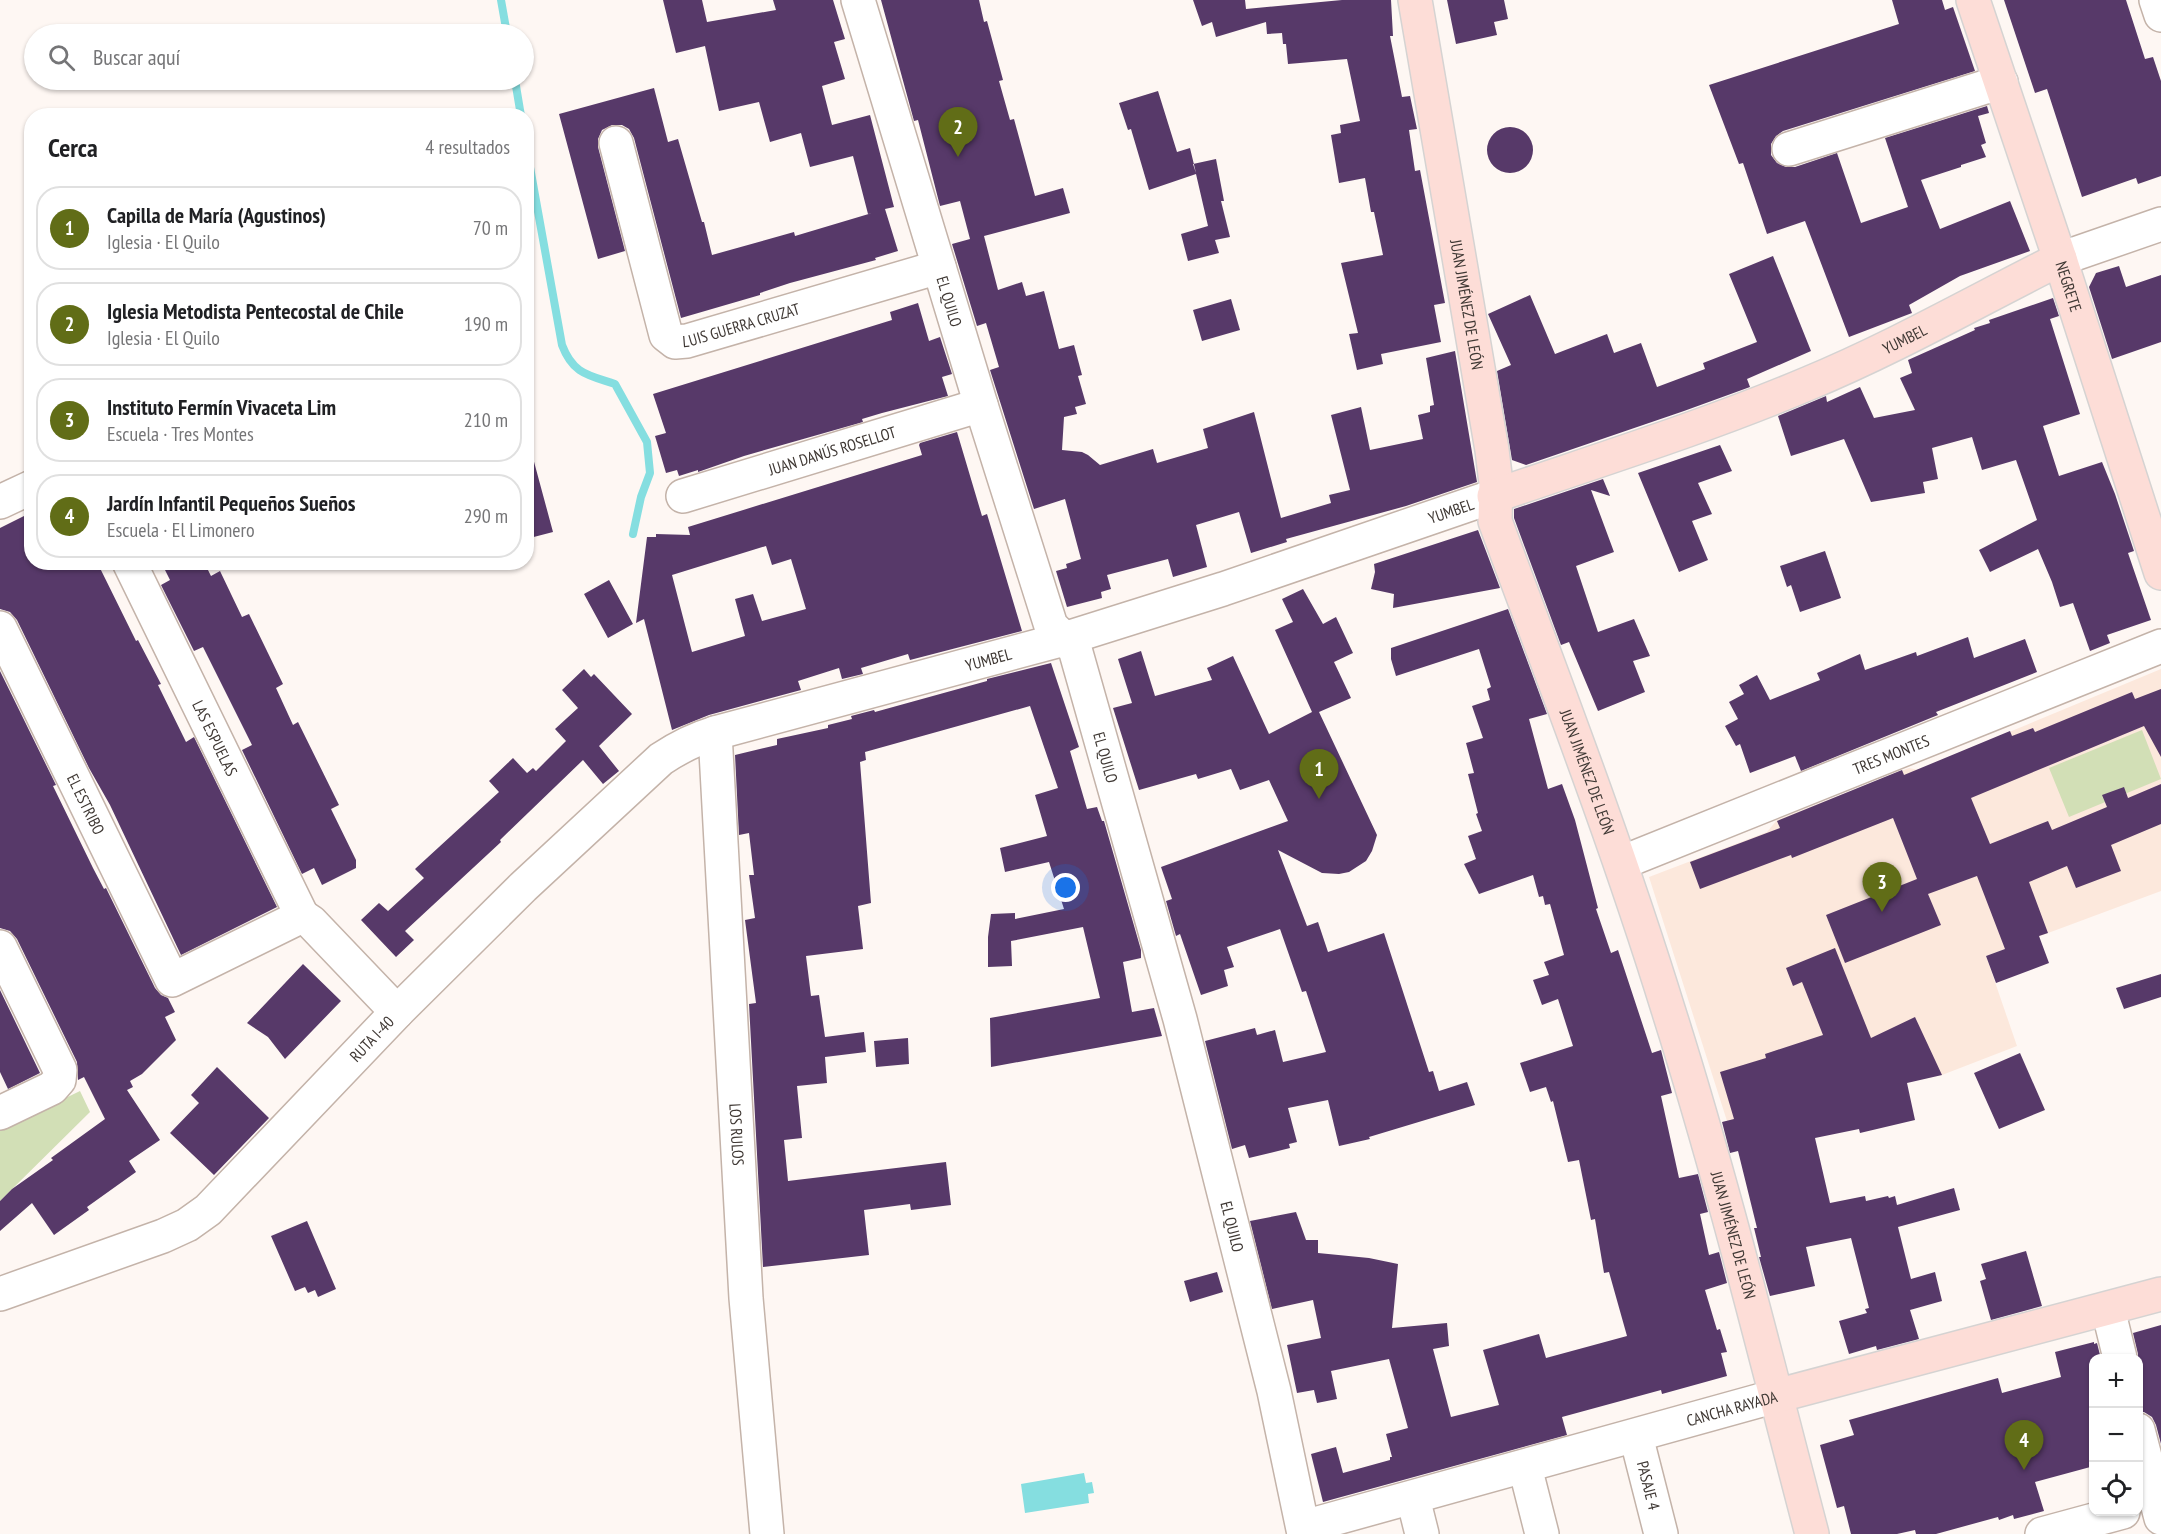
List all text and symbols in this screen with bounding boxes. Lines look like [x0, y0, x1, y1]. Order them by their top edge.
search box [24, 24, 534, 90]
icon: search [45, 41, 78, 74]
text: Buscar aquí [93, 43, 180, 71]
pin: 2 [938, 108, 978, 157]
text: Cerca [48, 131, 98, 164]
text: 4 resultados [425, 134, 510, 160]
text: Capilla de María (Agustinos) [107, 201, 326, 229]
text: 1 [65, 215, 74, 241]
text: 70 m [473, 215, 508, 241]
text: Iglesia · El Quilo [107, 229, 220, 255]
street label: JUAN JIMÉNEZ DE LEÓN [1446, 237, 1488, 371]
street label: NEGRETE [2051, 259, 2086, 314]
street label: EL QUILO [932, 274, 967, 329]
text: Iglesia Metodista Pentecostal de Chile [107, 297, 404, 325]
street label: LUIS GUERRA CRUZAT [682, 298, 802, 351]
text: 2 [65, 311, 74, 337]
text: 190 m [464, 311, 508, 337]
street label: YUMBEL [1879, 319, 1930, 358]
text: Iglesia · El Quilo [107, 325, 220, 351]
text: Instituto Fermín Vivaceta Lim [107, 393, 336, 421]
text: 3 [65, 407, 74, 433]
text: 210 m [464, 407, 508, 433]
text: Escuela · Tres Montes [107, 421, 254, 447]
street label: JUAN DANÚS ROSELLOT [765, 422, 898, 480]
text: Jardín Infantil Pequeños Sueños [107, 489, 356, 517]
street label: YUMBEL [1426, 494, 1477, 528]
text: 4 [65, 503, 74, 529]
text: 290 m [464, 503, 508, 529]
text: Escuela · El Limonero [107, 517, 255, 543]
street label: YUMBEL [963, 644, 1014, 675]
street label: LAS ESPUELAS [188, 697, 242, 779]
street label: JUAN JIMÉNEZ DE LEÓN [1555, 705, 1619, 837]
street label: EL QUILO [1089, 730, 1123, 785]
street label: TRES MONTES [1850, 730, 1932, 779]
pin: 1 [1300, 750, 1338, 799]
street label: EL ESTRIBO [63, 770, 109, 838]
pin: 3 [1862, 862, 1902, 912]
your location [1051, 873, 1080, 902]
street label: RUTA I-40 [345, 1012, 398, 1066]
street label: LOS RULOS [725, 1103, 749, 1166]
street label: JUAN JIMÉNEZ DE LEÓN [1706, 1168, 1760, 1301]
street label: EL QUILO [1216, 1199, 1249, 1254]
map controls [2089, 1354, 2143, 1516]
button: + [2089, 1354, 2143, 1408]
street label: CANCHA RAYADA [1684, 1386, 1780, 1430]
button: − [2089, 1408, 2143, 1462]
pin: 4 [2004, 1420, 2044, 1470]
street label: PASAJE 4 [1633, 1459, 1664, 1512]
button: locate [2089, 1462, 2143, 1516]

